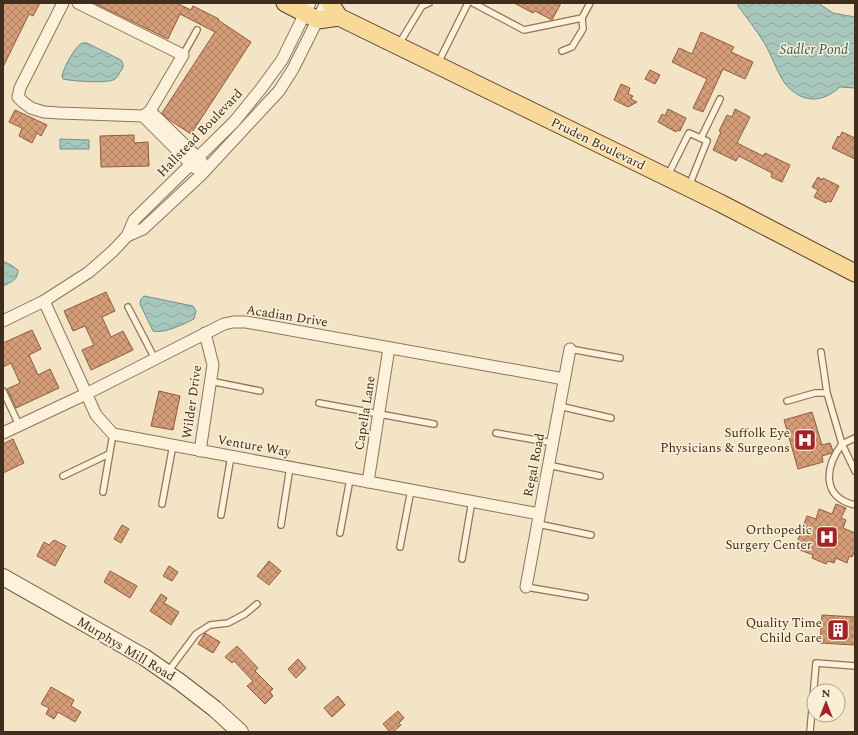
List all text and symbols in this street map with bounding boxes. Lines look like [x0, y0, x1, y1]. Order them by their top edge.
water label: Sadler Pond [780, 39, 848, 60]
street label: Hallstead Boulevard [153, 84, 247, 182]
street label: Pruden Boulevard [547, 112, 649, 176]
street label: Acadian Drive [245, 300, 329, 332]
street label: Wilder Drive [177, 364, 207, 440]
street label: Capella Lane [349, 374, 381, 452]
place label: Suffolk Eye Physicians & Surgeons [660, 423, 790, 458]
hospital icon: Suffolk Eye Physicians & Surgeons [792, 427, 818, 453]
street label: Venture Way [216, 430, 293, 462]
street label: Regal Road [518, 431, 550, 499]
place label: Orthopedic Surgery Center [725, 520, 812, 555]
hospital icon: Orthopedic Surgery Center [814, 524, 840, 550]
street label: Murphys Mill Road [73, 612, 179, 686]
place label: Quality Time Child Care [746, 613, 822, 648]
building icon: Quality Time Child Care [825, 617, 851, 643]
north arrow [806, 683, 846, 723]
text: N [822, 685, 831, 702]

